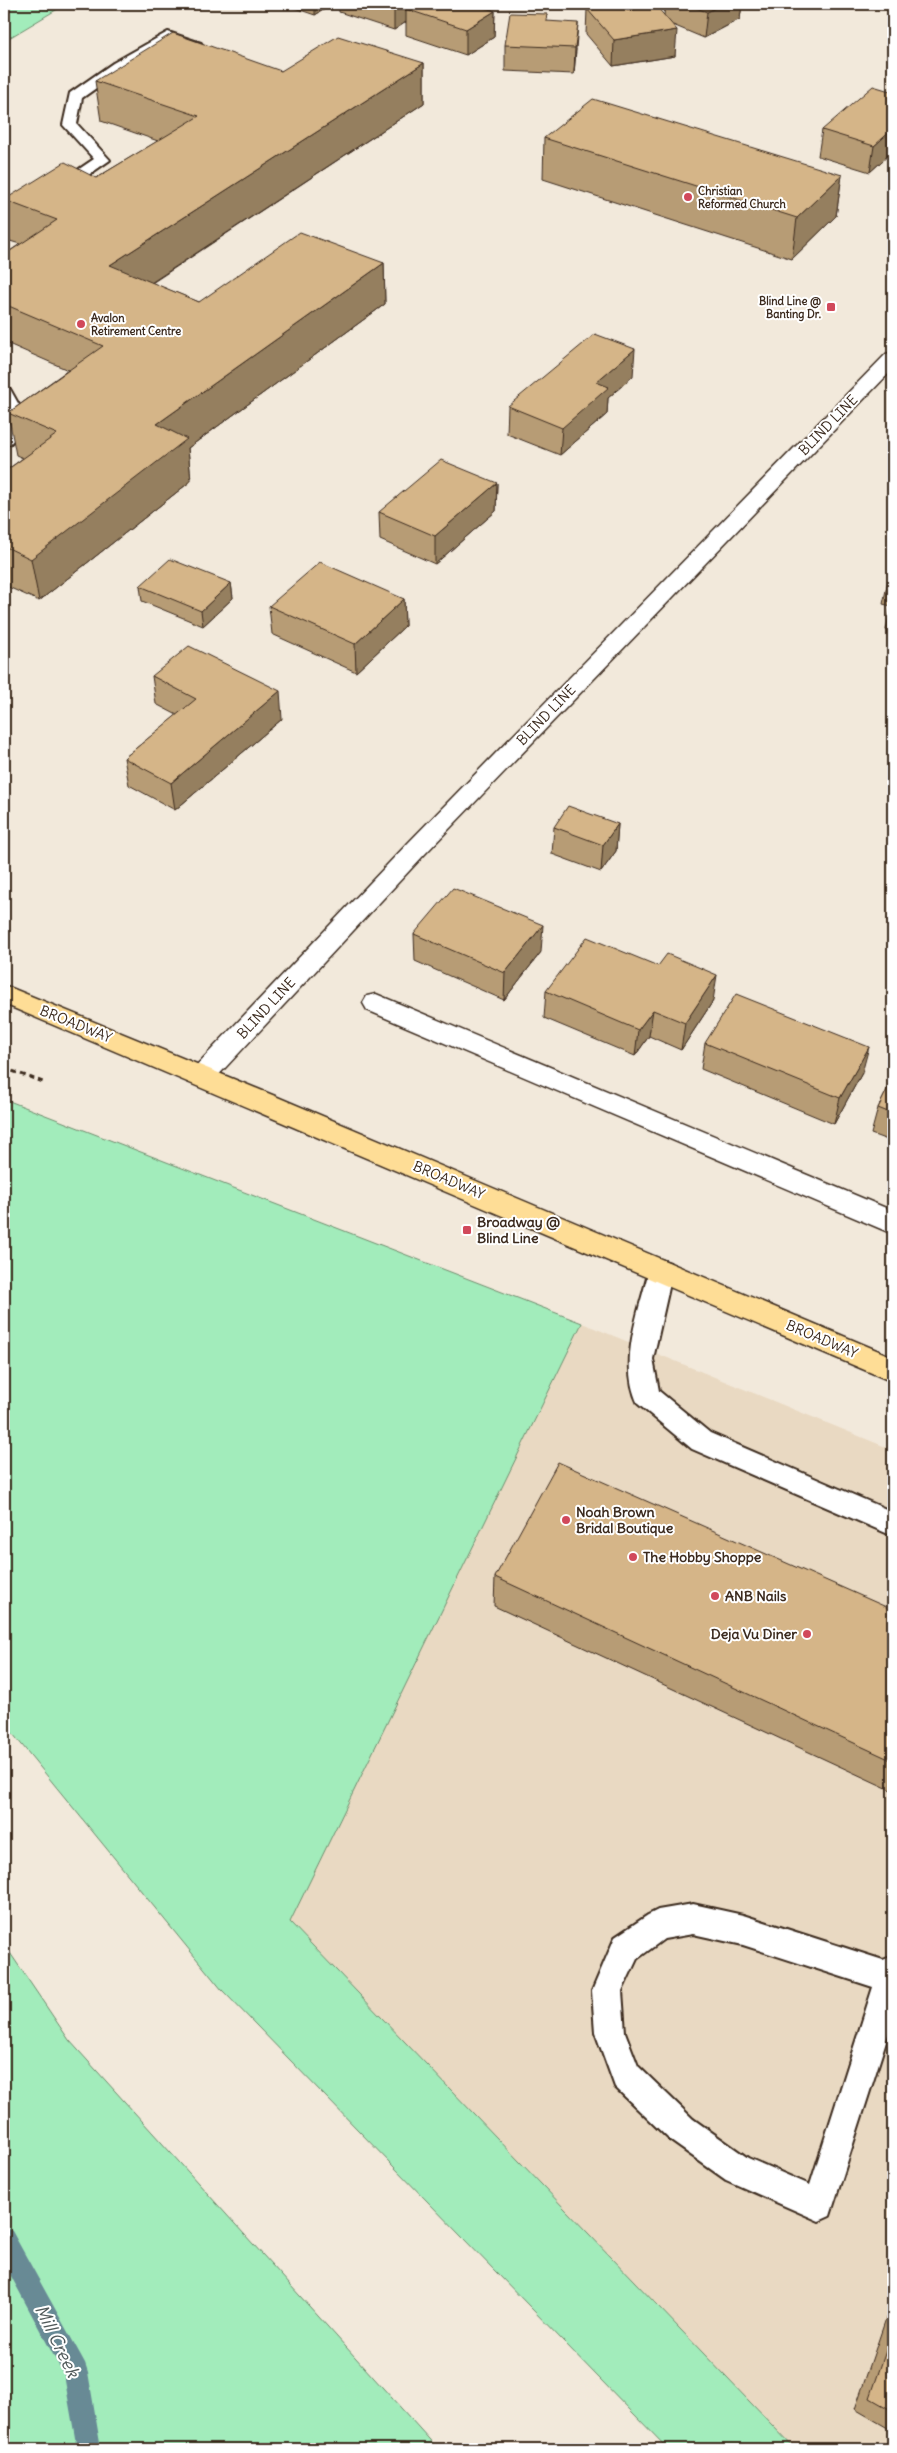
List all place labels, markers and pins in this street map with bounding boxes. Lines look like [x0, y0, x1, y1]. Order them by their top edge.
place label: Christian Reformed Church [698, 184, 786, 211]
marker: Christian Reformed Church [682, 191, 694, 203]
place label: Blind Line @ Banting Dr. [759, 294, 821, 322]
marker: Blind Line @ Banting Dr. [825, 301, 837, 313]
place label: Avalon Retirement Centre [91, 311, 181, 338]
marker: Avalon Retirement Centre [75, 318, 87, 330]
place label: Broadway @ Blind Line [477, 1213, 560, 1247]
marker: Broadway @ Blind Line [461, 1224, 473, 1236]
place label: Noah Brown Bridal Boutique [576, 1503, 674, 1537]
marker: Noah Brown Bridal Boutique [560, 1514, 572, 1526]
place label: The Hobby Shoppe [643, 1548, 762, 1566]
marker: The Hobby Shoppe [627, 1551, 639, 1563]
place label: ANB Nails [725, 1587, 787, 1605]
marker: ANB Nails [709, 1590, 721, 1602]
place label: Deja Vu Diner [711, 1625, 797, 1643]
marker: Deja Vu Diner [801, 1628, 813, 1640]

